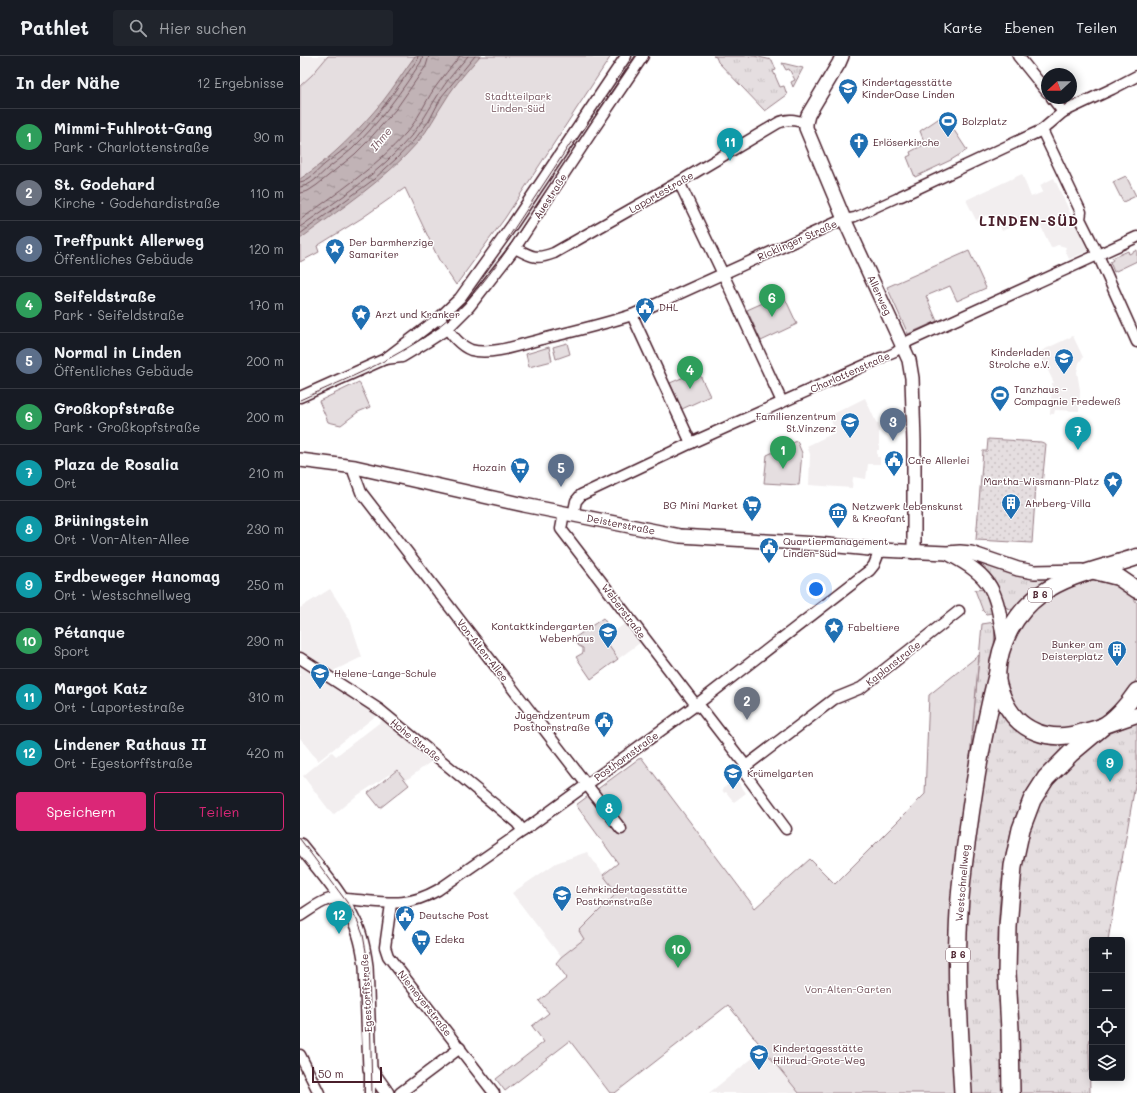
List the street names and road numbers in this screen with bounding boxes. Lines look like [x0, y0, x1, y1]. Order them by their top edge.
street label: Laportestraße [626, 168, 696, 216]
street label: Auestraße [530, 171, 570, 221]
street label: Ricklinger Straße [755, 216, 839, 264]
street label: Allerweg [865, 273, 895, 318]
street label: Charlottenstraße [808, 348, 892, 396]
street label: Deisterstraße [585, 510, 657, 538]
street label: Weberstraße [599, 581, 649, 641]
road number: B 6 [1028, 588, 1052, 602]
street label: Von-Alten-Allee [454, 616, 512, 684]
street label: Kaplanstraße [863, 637, 923, 689]
street label: Hohe Straße [388, 715, 444, 765]
street label: Posthornstraße [591, 728, 661, 784]
street label: Westschnellweg [952, 844, 972, 922]
road number: B 6 [946, 948, 970, 962]
street label: Egestorffstraße [357, 953, 375, 1033]
street label: Niemeyerstraße [395, 967, 455, 1039]

